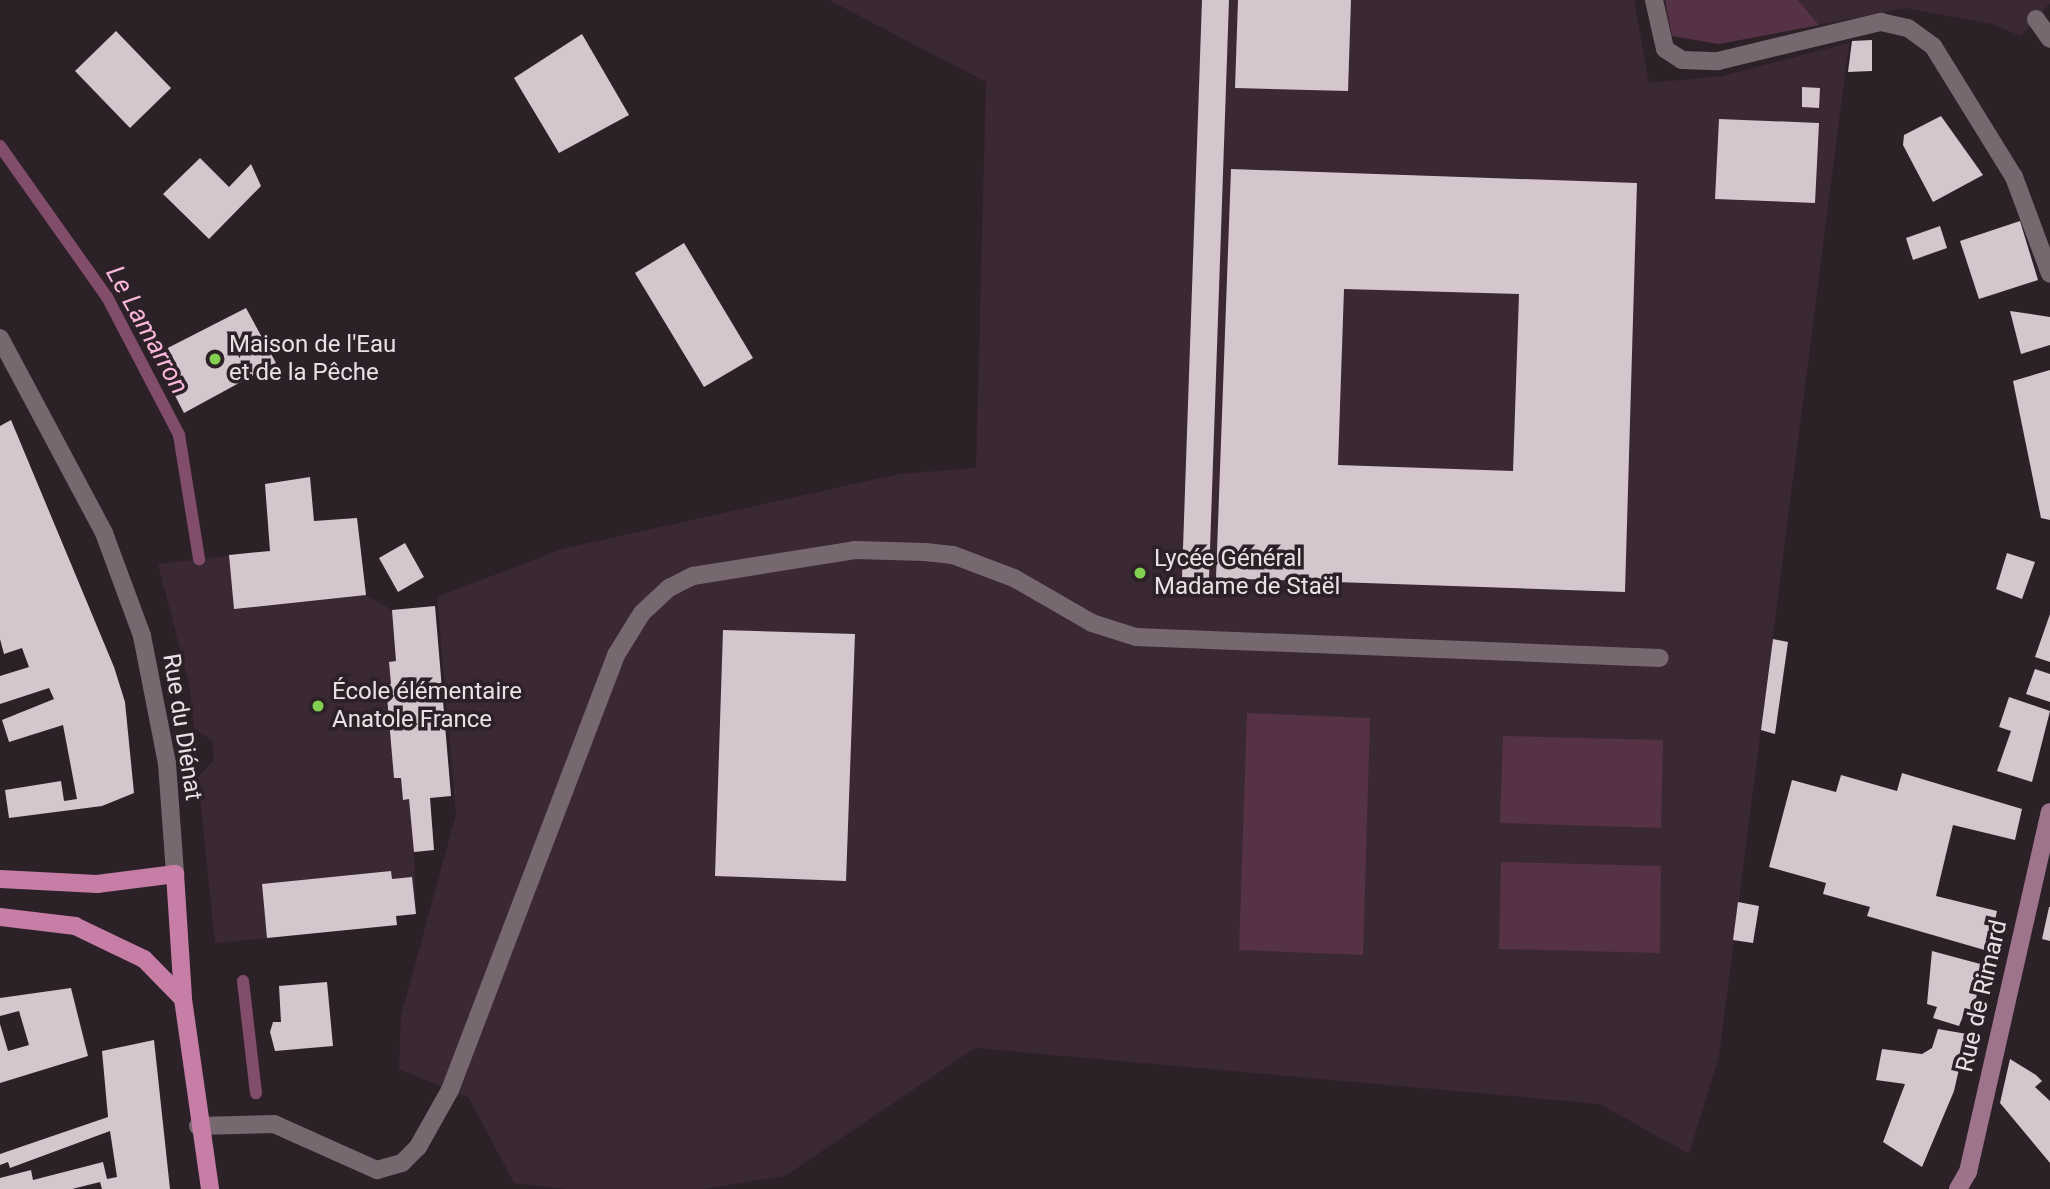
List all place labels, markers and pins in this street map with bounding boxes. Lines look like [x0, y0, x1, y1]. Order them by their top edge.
place label: Maison de l'Eau et de la Pêche [229, 331, 396, 387]
marker: Maison de l'Eau et de la Pêche [207, 351, 223, 367]
place label: Lycée Général Madame de Staël [1154, 545, 1340, 601]
marker: Lycée Général Madame de Staël [1132, 565, 1148, 581]
place label: École élémentaire Anatole France [332, 678, 522, 734]
marker: École élémentaire Anatole France [310, 698, 326, 714]

